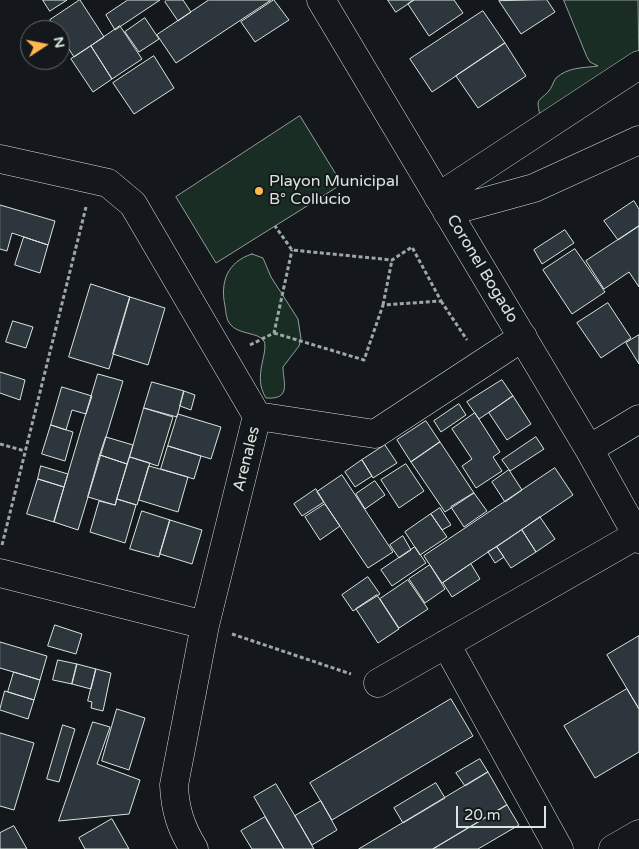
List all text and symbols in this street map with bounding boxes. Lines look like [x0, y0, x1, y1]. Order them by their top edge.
north arrow [20, 20, 70, 70]
text: N [50, 35, 69, 49]
place label: Playon Municipal B° Collucio [269, 172, 399, 210]
marker: Playon Municipal B° Collucio [253, 185, 265, 197]
street label: Coronel Bogado [442, 211, 522, 327]
street label: Arenales [230, 425, 264, 493]
scale bar [459, 796, 549, 828]
text: 20 m [464, 806, 501, 824]

